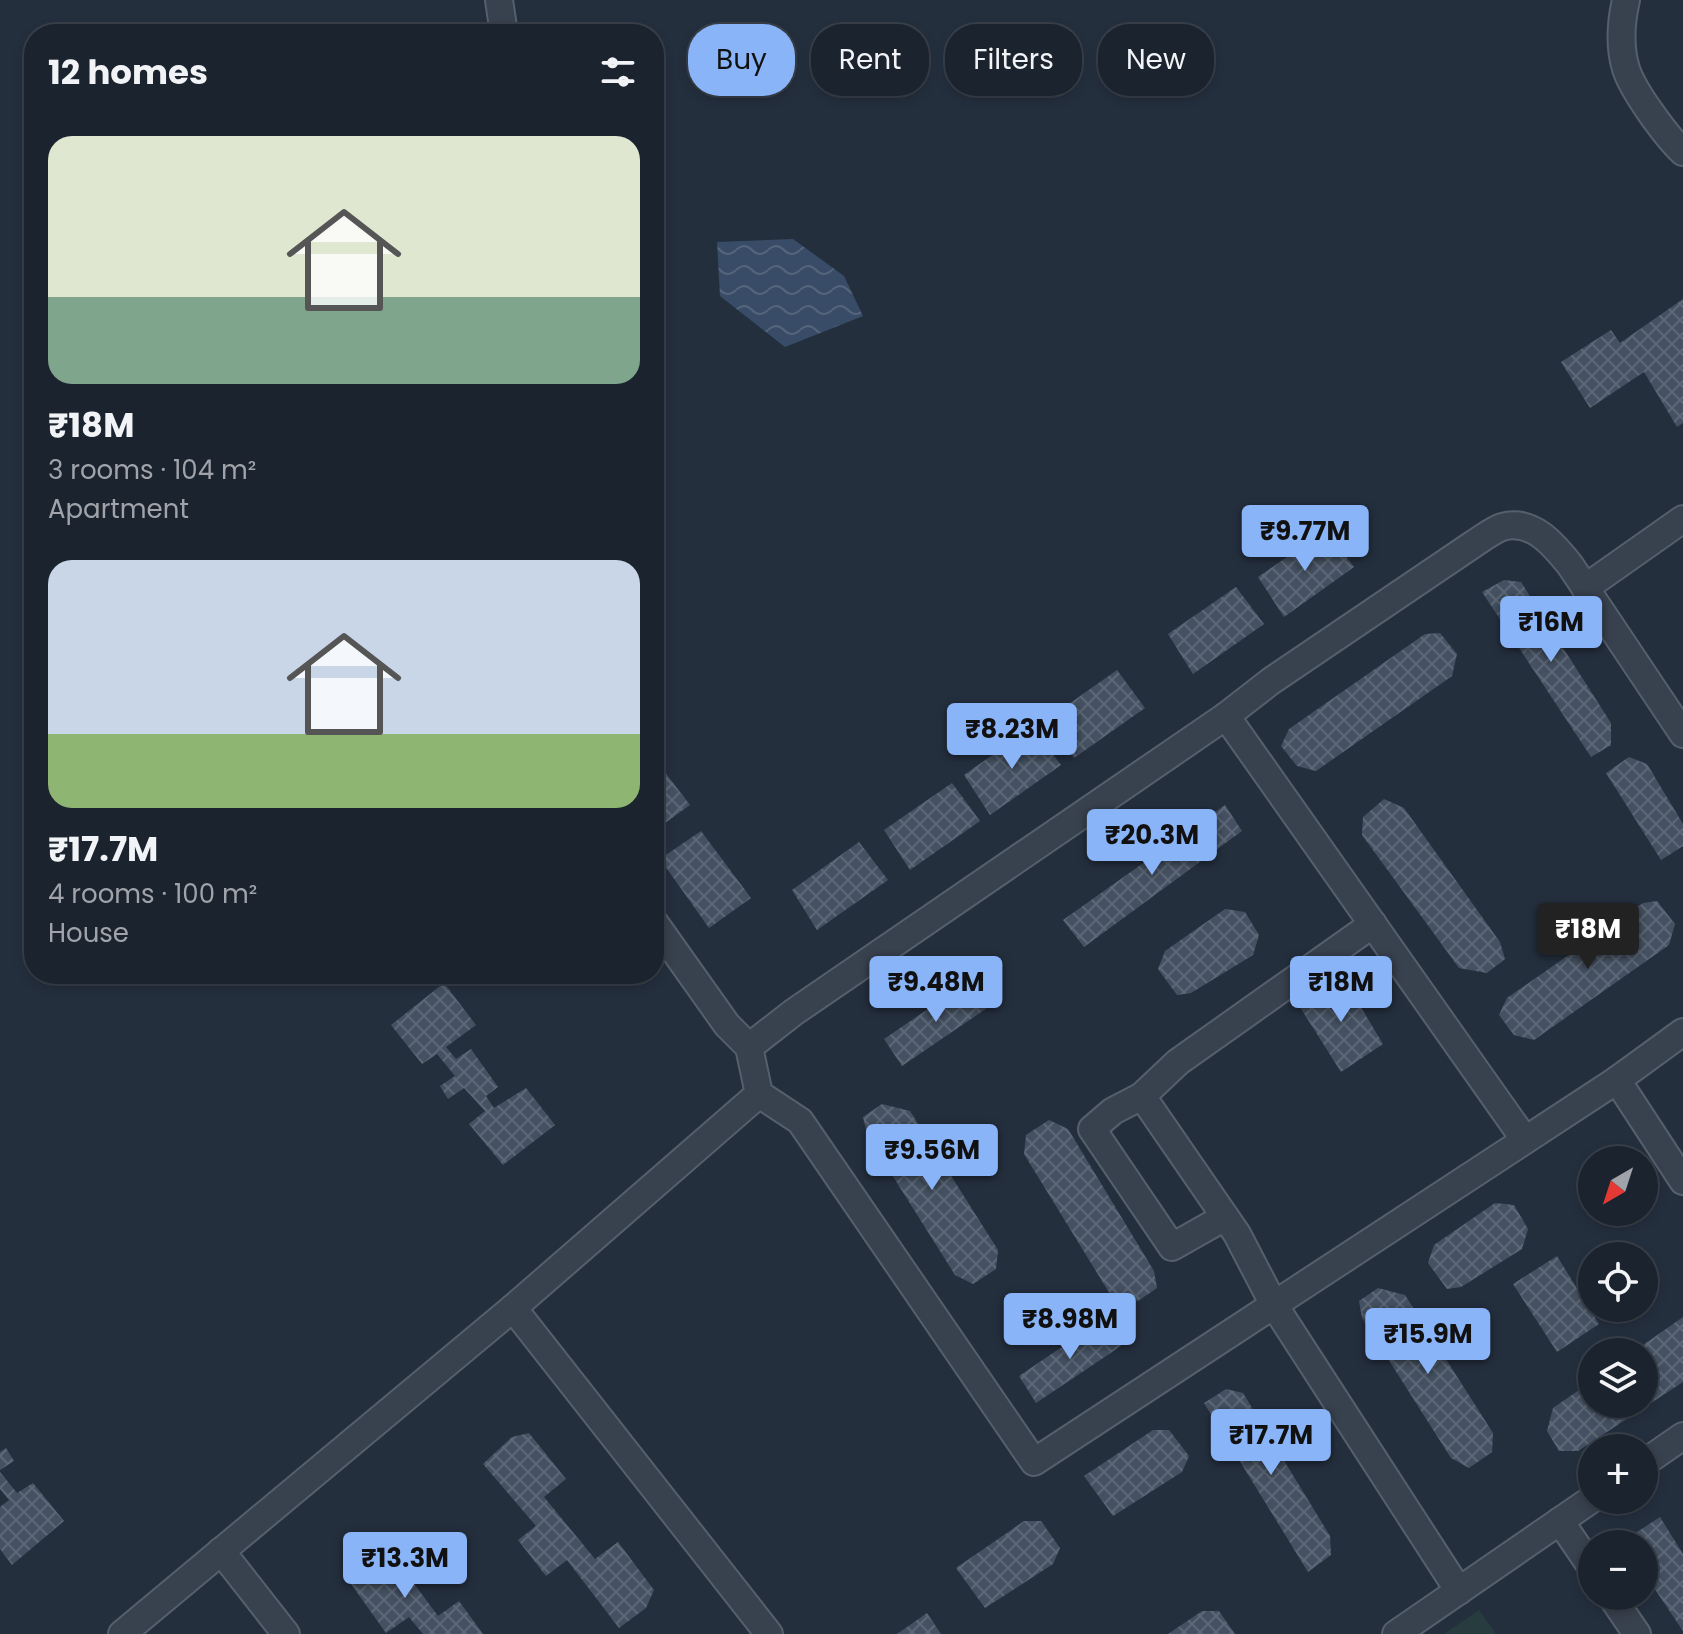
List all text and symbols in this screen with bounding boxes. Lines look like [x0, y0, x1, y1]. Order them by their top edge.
chip: Buy [688, 24, 795, 96]
chip: Rent [811, 24, 929, 96]
chip: Filters [945, 24, 1082, 96]
chip: New [1098, 24, 1214, 96]
text: 12 homes [48, 48, 208, 96]
icon: filters [596, 50, 640, 94]
icon: home [272, 188, 416, 332]
text: ₹18M [48, 401, 134, 449]
text: 3 rooms · 104 m² [48, 452, 256, 488]
text: Apartment [48, 491, 189, 527]
pin: ₹9.77M [1240, 505, 1370, 573]
text: ₹9.77M [1260, 513, 1350, 549]
pin: ₹16M [1504, 596, 1598, 664]
text: ₹16M [1518, 604, 1584, 640]
icon: home [272, 612, 416, 756]
pin: ₹8.23M [947, 703, 1077, 771]
text: ₹8.23M [965, 711, 1059, 747]
pin: ₹20.3M [1087, 809, 1217, 877]
text: ₹20.3M [1105, 817, 1199, 853]
text: ₹17.7M [48, 825, 158, 873]
text: 4 rooms · 100 m² [48, 876, 257, 912]
pin: ₹18M [1541, 903, 1635, 971]
text: ₹18M [1555, 911, 1621, 947]
text: House [48, 915, 129, 951]
pin: ₹9.48M [871, 956, 1001, 1024]
pin: ₹18M [1294, 956, 1388, 1024]
text: ₹9.48M [887, 964, 985, 1000]
text: ₹18M [1308, 964, 1374, 1000]
pin: ₹9.56M [867, 1124, 997, 1192]
text: ₹9.56M [884, 1132, 980, 1168]
north arrow [1578, 1146, 1658, 1226]
map controls [1578, 1146, 1658, 1610]
button: locate [1578, 1242, 1658, 1322]
pin: ₹8.98M [1005, 1293, 1135, 1361]
text: ₹8.98M [1022, 1301, 1118, 1337]
pin: ₹15.9M [1363, 1308, 1493, 1376]
text: ₹15.9M [1383, 1316, 1473, 1352]
button: layers [1578, 1338, 1658, 1418]
pin: ₹17.7M [1206, 1409, 1336, 1477]
text: ₹17.7M [1229, 1417, 1313, 1453]
button: + [1578, 1434, 1658, 1514]
button: − [1578, 1530, 1658, 1610]
pin: ₹13.3M [340, 1532, 470, 1600]
text: ₹13.3M [361, 1540, 449, 1576]

